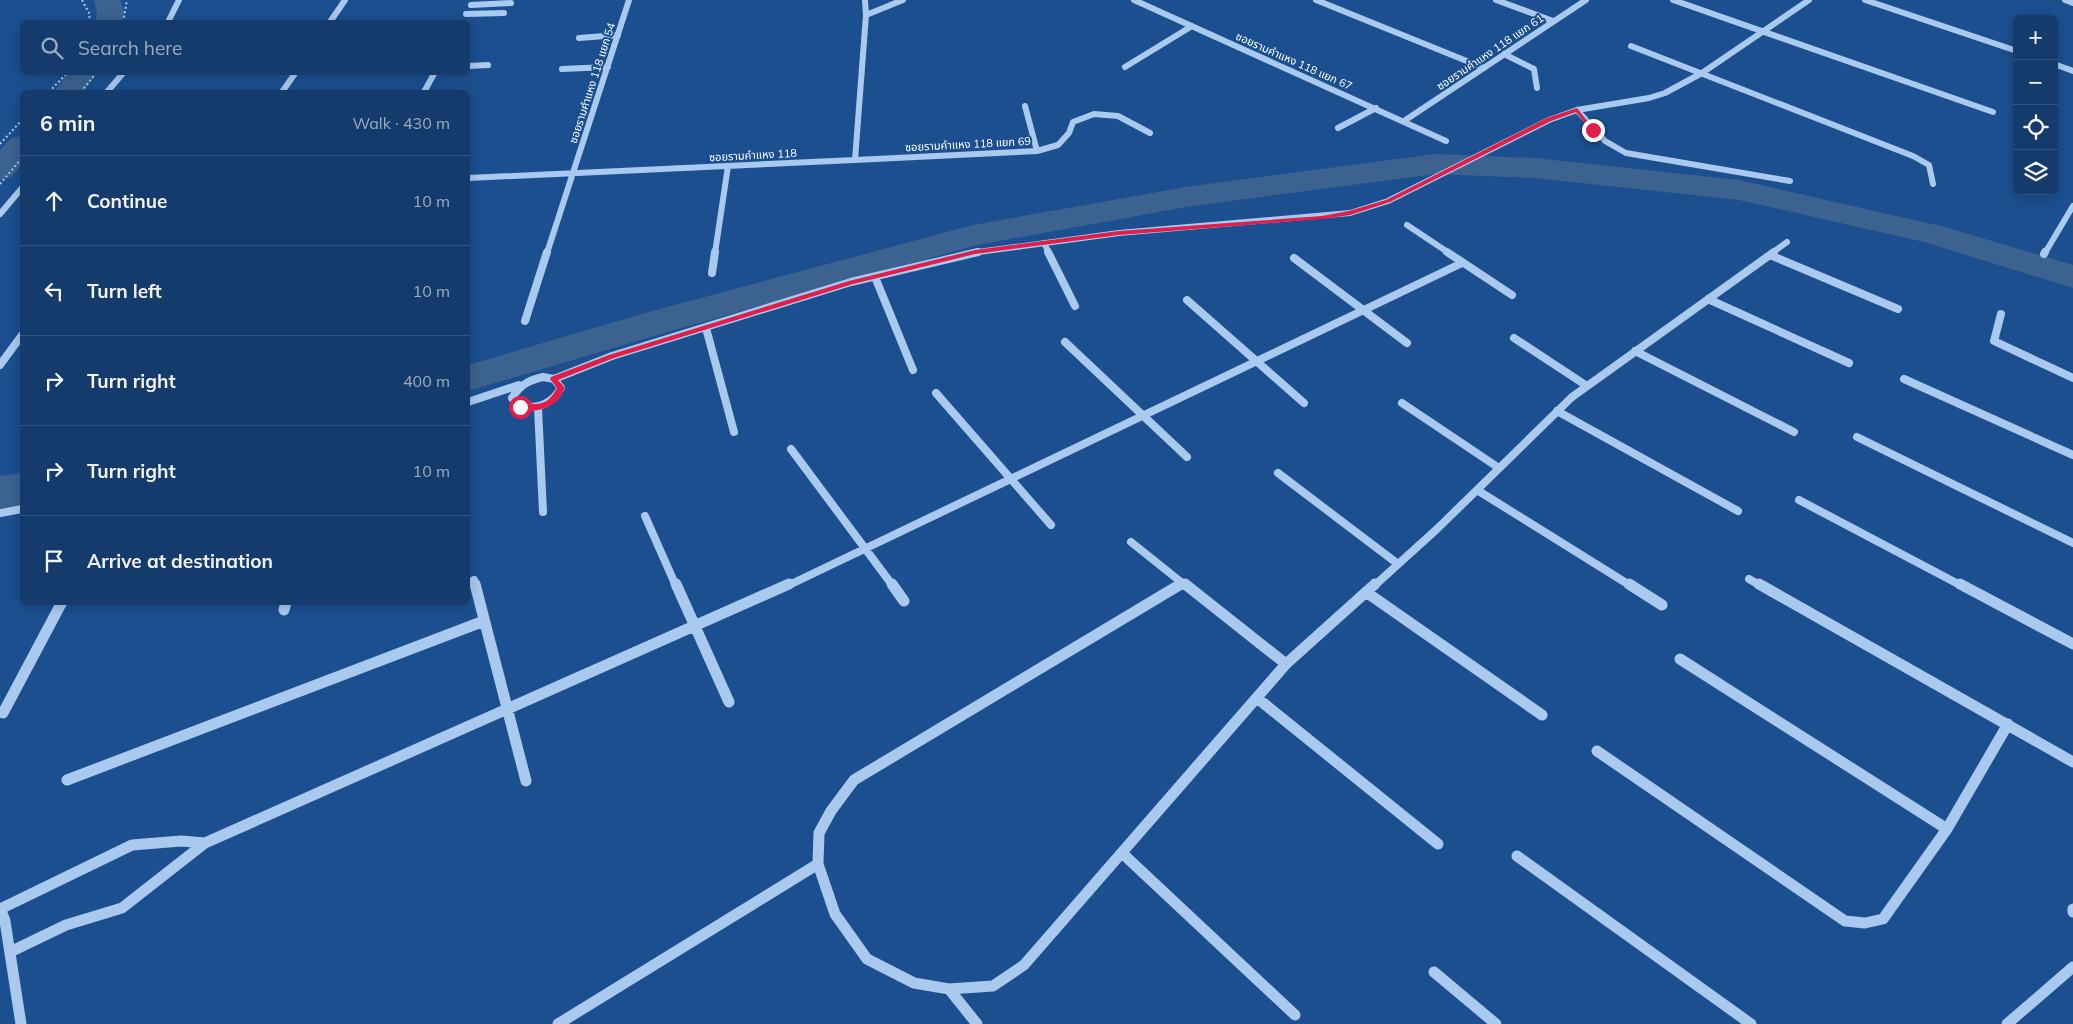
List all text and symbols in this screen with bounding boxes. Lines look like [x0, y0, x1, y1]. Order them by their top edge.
street label: ซอยรามคำแหง 118 แยก 61 [1434, 11, 1546, 93]
map controls [2013, 15, 2058, 195]
button: + [2013, 15, 2058, 60]
search box [20, 20, 470, 75]
street label: ซอยรามคำแหง 118 แยก 54 [566, 21, 618, 145]
street label: ซอยรามคำแหง 118 แยก 67 [1234, 29, 1354, 93]
icon: search [38, 34, 66, 62]
text: Search here [78, 36, 182, 60]
button: − [2013, 60, 2058, 105]
button: locate [2013, 105, 2058, 150]
text: 6 min [40, 110, 95, 136]
text: Walk · 430 m [352, 113, 450, 133]
route end [1582, 119, 1605, 142]
street label: ซอยรามคำแหง 118 แยก 69 [905, 134, 1031, 154]
street label: ซอยรามคำแหง 118 [709, 146, 798, 164]
button: layers [2013, 150, 2058, 195]
icon: ahead [40, 187, 68, 215]
text: Continue [87, 189, 167, 213]
text: 10 m [413, 191, 450, 211]
icon: left [40, 277, 68, 305]
text: Turn left [87, 279, 162, 303]
text: 10 m [413, 281, 450, 301]
icon: right [40, 367, 68, 395]
text: Turn right [87, 369, 176, 393]
text: 400 m [403, 371, 450, 391]
route start [509, 396, 532, 419]
icon: right [40, 457, 68, 485]
text: Turn right [87, 459, 176, 483]
text: 10 m [413, 461, 450, 481]
icon: arrive [40, 547, 68, 575]
text: Arrive at destination [87, 549, 273, 573]

